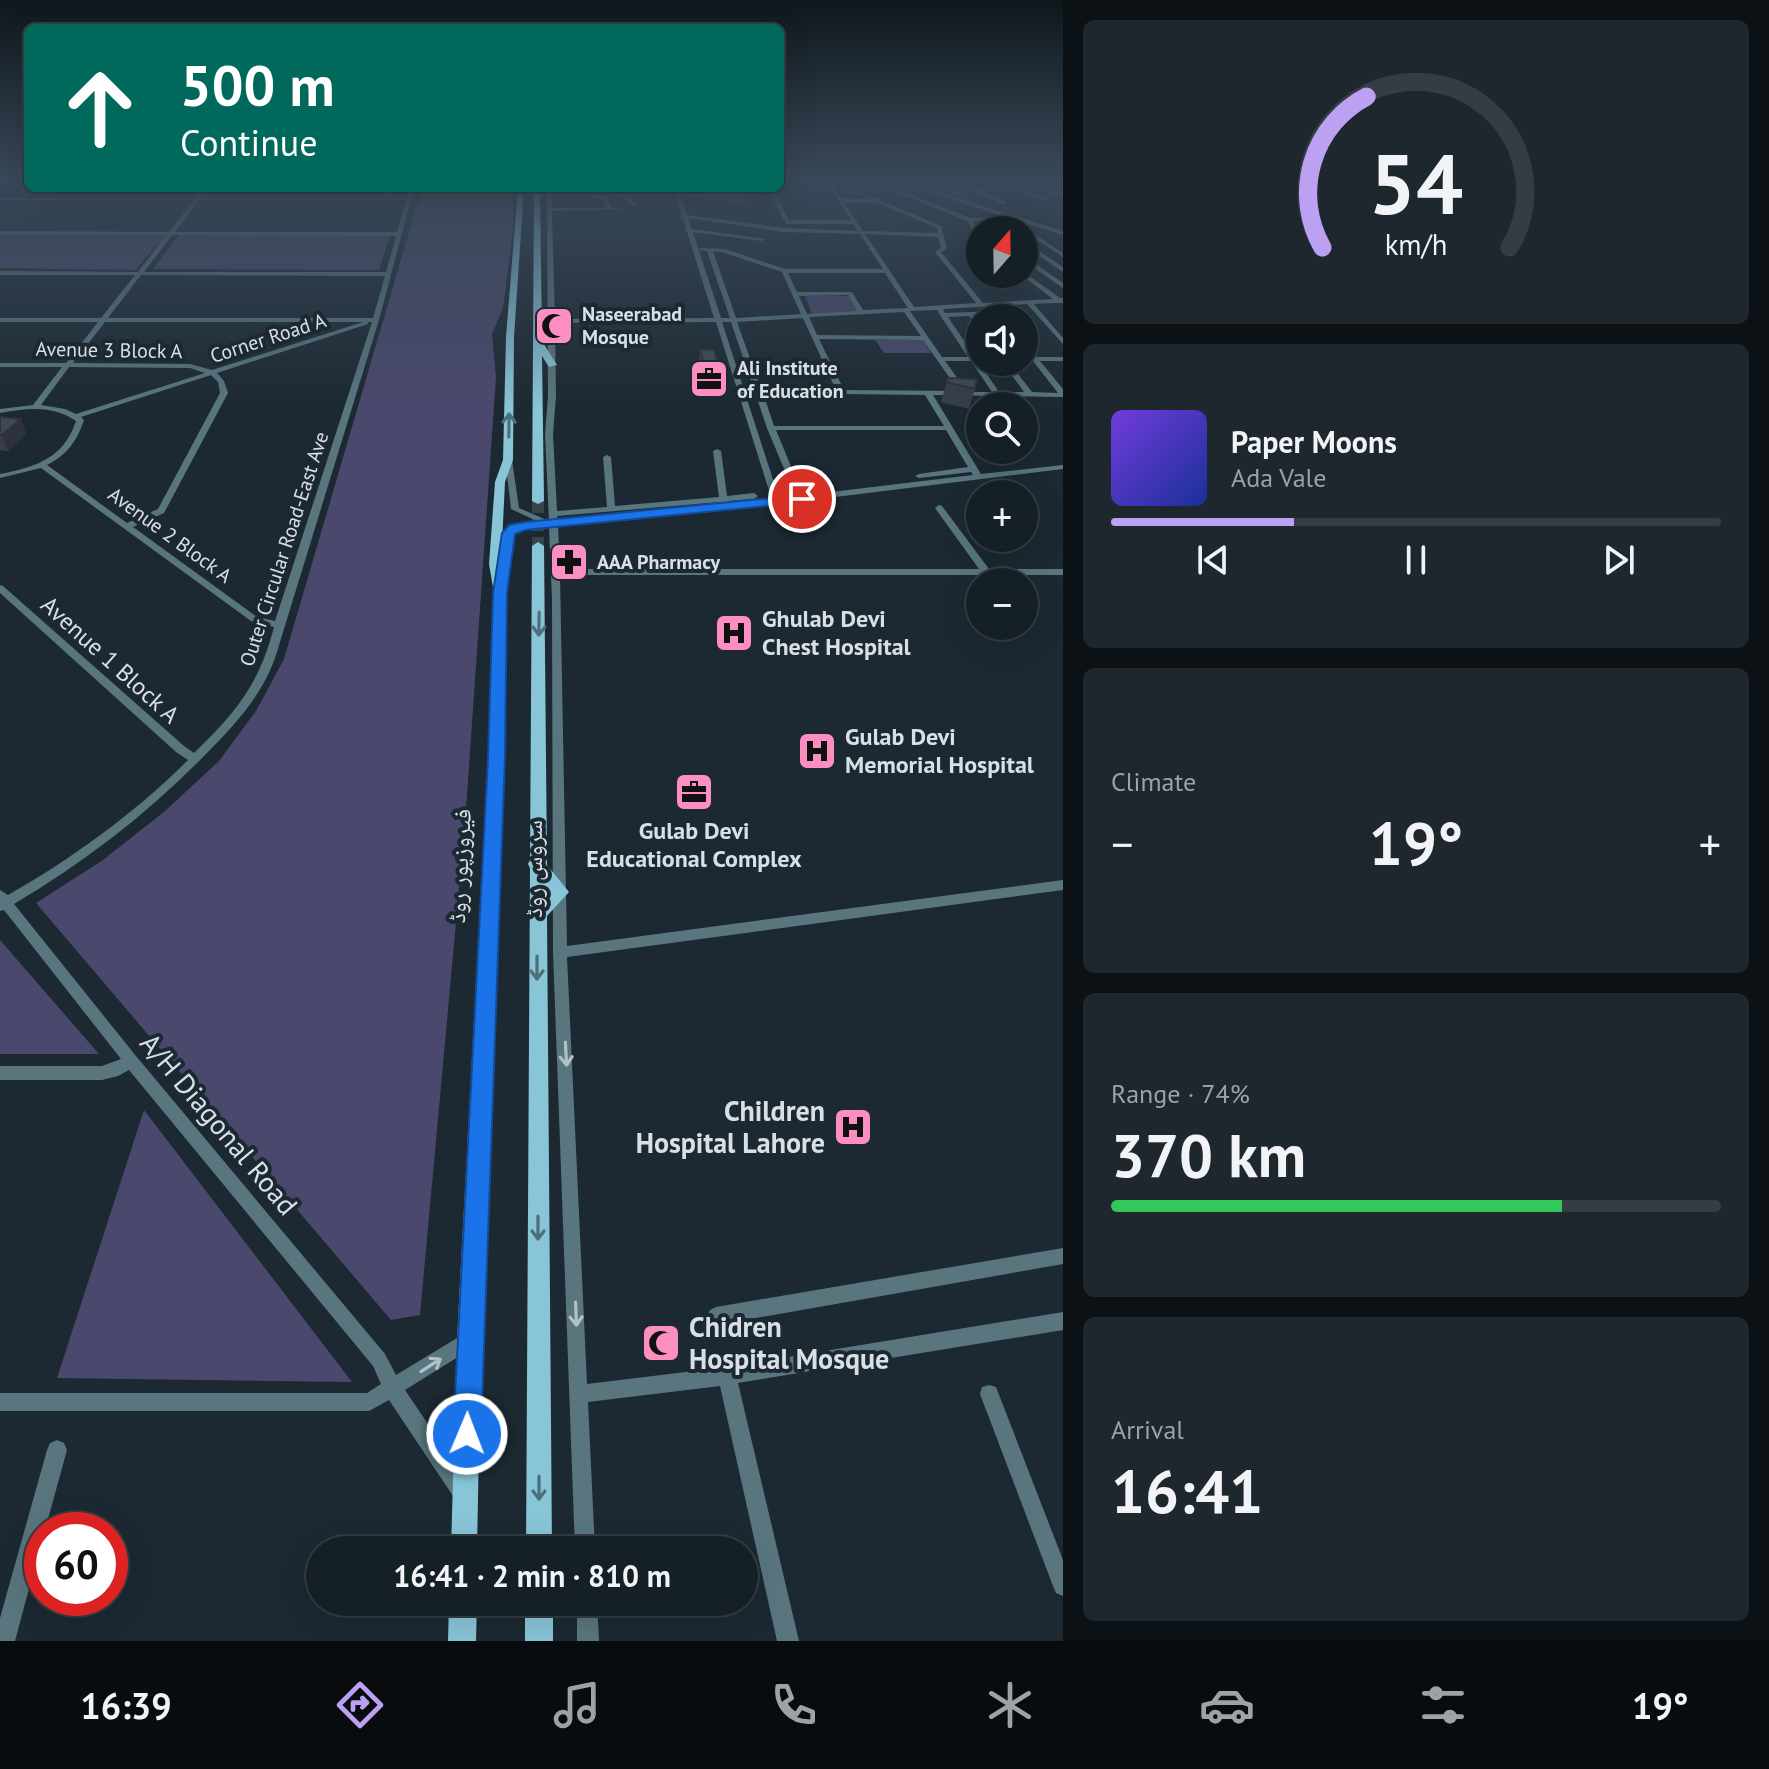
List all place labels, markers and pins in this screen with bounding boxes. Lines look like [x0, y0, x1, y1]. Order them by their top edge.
place label: Naseerabad Mosque [582, 301, 682, 350]
mosque icon: Naseerabad Mosque [533, 305, 575, 347]
place label: Ali Institute of Education [737, 355, 844, 404]
office icon: Ali Institute of Education [688, 358, 730, 400]
pin [768, 465, 836, 533]
pharmacy icon: AAA Pharmacy [548, 541, 590, 583]
place label: AAA Pharmacy [597, 549, 721, 575]
place label: Ghulab Devi Chest Hospital [762, 603, 912, 662]
hospital icon: Ghulab Devi Chest Hospital [713, 612, 755, 654]
place label: Gulab Devi Memorial Hospital [845, 721, 1035, 780]
hospital icon: Gulab Devi Memorial Hospital [796, 730, 838, 772]
office icon: Gulab Devi Educational Complex [673, 771, 715, 813]
place label: Gulab Devi Educational Complex [586, 815, 802, 874]
place label: Children Hospital Lahore [636, 1092, 825, 1161]
hospital icon: Children Hospital Lahore [832, 1106, 874, 1148]
place label: Chidren Hospital Mosque [689, 1308, 889, 1377]
mosque icon: Chidren Hospital Mosque [640, 1322, 682, 1364]

